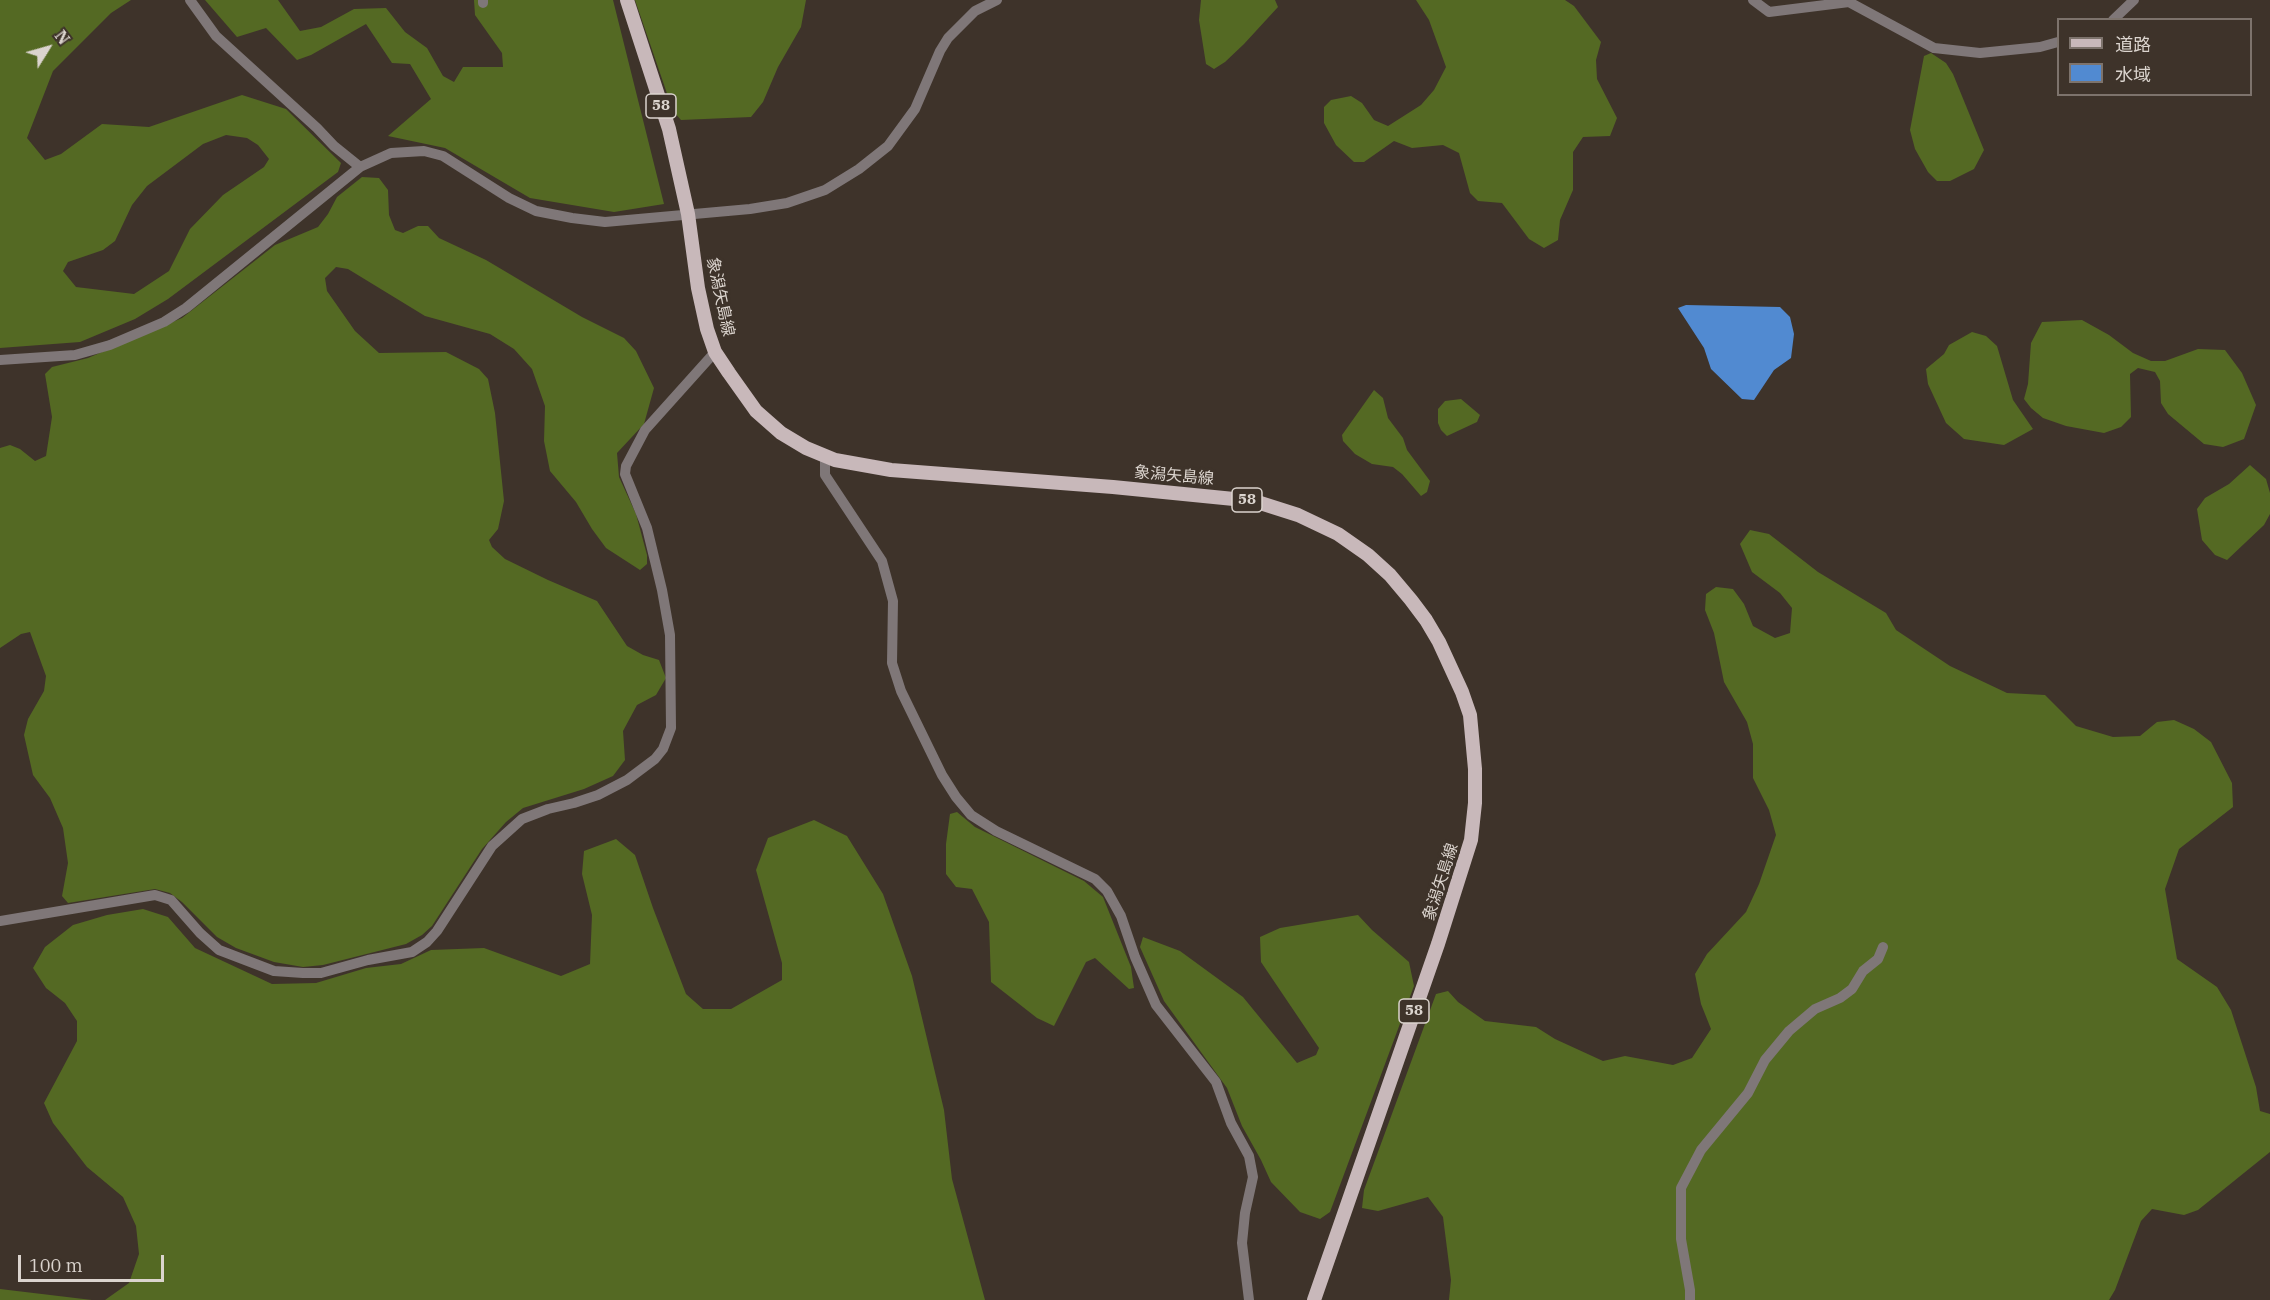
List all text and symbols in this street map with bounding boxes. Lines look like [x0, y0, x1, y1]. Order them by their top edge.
north arrow [18, 18, 78, 78]
legend [2057, 18, 2252, 96]
text: N [51, 26, 74, 48]
text: 道路 [2115, 33, 2151, 56]
text: 水域 [2115, 63, 2151, 86]
road number: 58 [646, 94, 676, 118]
street label: 象潟矢島線 [702, 256, 738, 338]
street label: 象潟矢島線 [1133, 463, 1215, 489]
road number: 58 [1232, 488, 1262, 512]
street label: 象潟矢島線 [1420, 841, 1462, 923]
road number: 58 [1399, 999, 1429, 1023]
scale bar [21, 1243, 166, 1281]
text: 100 m [29, 1254, 83, 1277]

